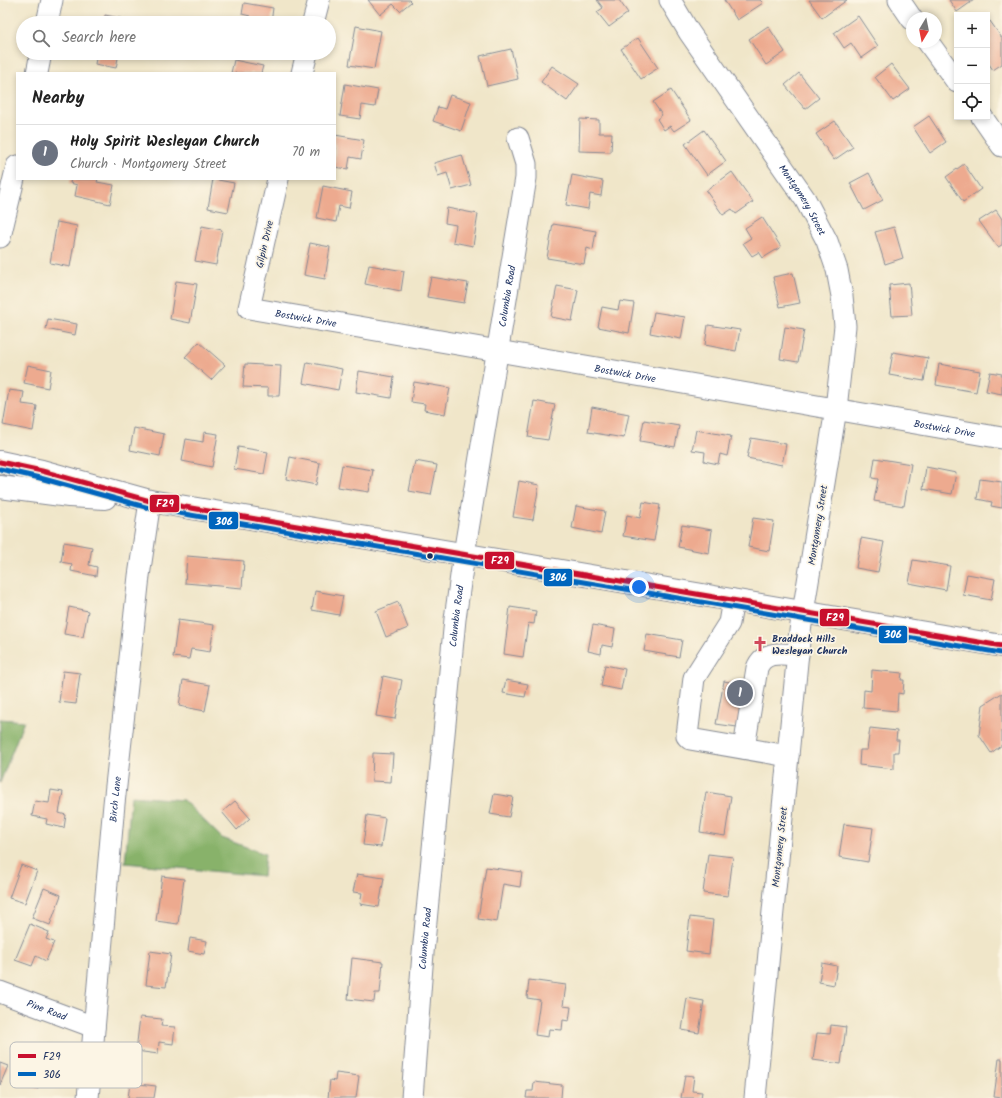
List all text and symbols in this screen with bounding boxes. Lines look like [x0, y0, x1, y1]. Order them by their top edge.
north arrow [906, 12, 942, 48]
map controls [954, 12, 990, 120]
button: + [954, 12, 990, 48]
search box [16, 16, 336, 60]
text: Search here [62, 26, 136, 50]
icon: search [30, 27, 52, 49]
button: − [954, 48, 990, 84]
button: locate [954, 84, 990, 120]
text: Nearby [32, 85, 84, 112]
text: Holy Spirit Wesleyan Church [70, 130, 259, 154]
text: 1 [43, 142, 47, 163]
text: 70 m [292, 142, 320, 163]
text: Church · Montgomery Street [70, 154, 227, 175]
street label: Montgomery Street [774, 161, 830, 239]
street label: Gilpin Drive [252, 218, 278, 270]
street label: Columbia Road [495, 263, 521, 328]
street label: Bostwick Drive [274, 306, 338, 332]
street label: Bostwick Drive [593, 361, 658, 387]
street label: Bostwick Drive [912, 416, 977, 442]
street label: Montgomery Street [804, 484, 832, 566]
line badge: F29 [149, 494, 180, 513]
text: F29 [156, 495, 174, 513]
line badge: 306 [208, 511, 239, 530]
text: 306 [214, 513, 233, 531]
unlabelled marker [425, 551, 435, 561]
line badge: F29 [484, 551, 515, 570]
text: F29 [491, 552, 509, 570]
line badge: 306 [543, 568, 573, 587]
text: 306 [548, 569, 567, 587]
your location [629, 577, 649, 597]
street label: Columbia Road [445, 583, 469, 648]
line badge: F29 [819, 608, 850, 627]
text: F29 [826, 609, 844, 627]
line badge: 306 [878, 625, 908, 644]
text: 306 [883, 626, 902, 644]
place label: Braddock Hills Wesleyan Church [772, 631, 848, 659]
church icon: Braddock Hills Wesleyan Church [751, 635, 769, 653]
pin: 1 [727, 678, 753, 708]
street label: Birch Lane [105, 775, 126, 823]
street label: Montgomery Street [768, 806, 792, 888]
street label: Columbia Road [415, 906, 436, 970]
street label: Pine Road [24, 996, 70, 1026]
legend [10, 1042, 142, 1088]
text: F29 [43, 1048, 61, 1066]
text: 306 [43, 1066, 61, 1084]

